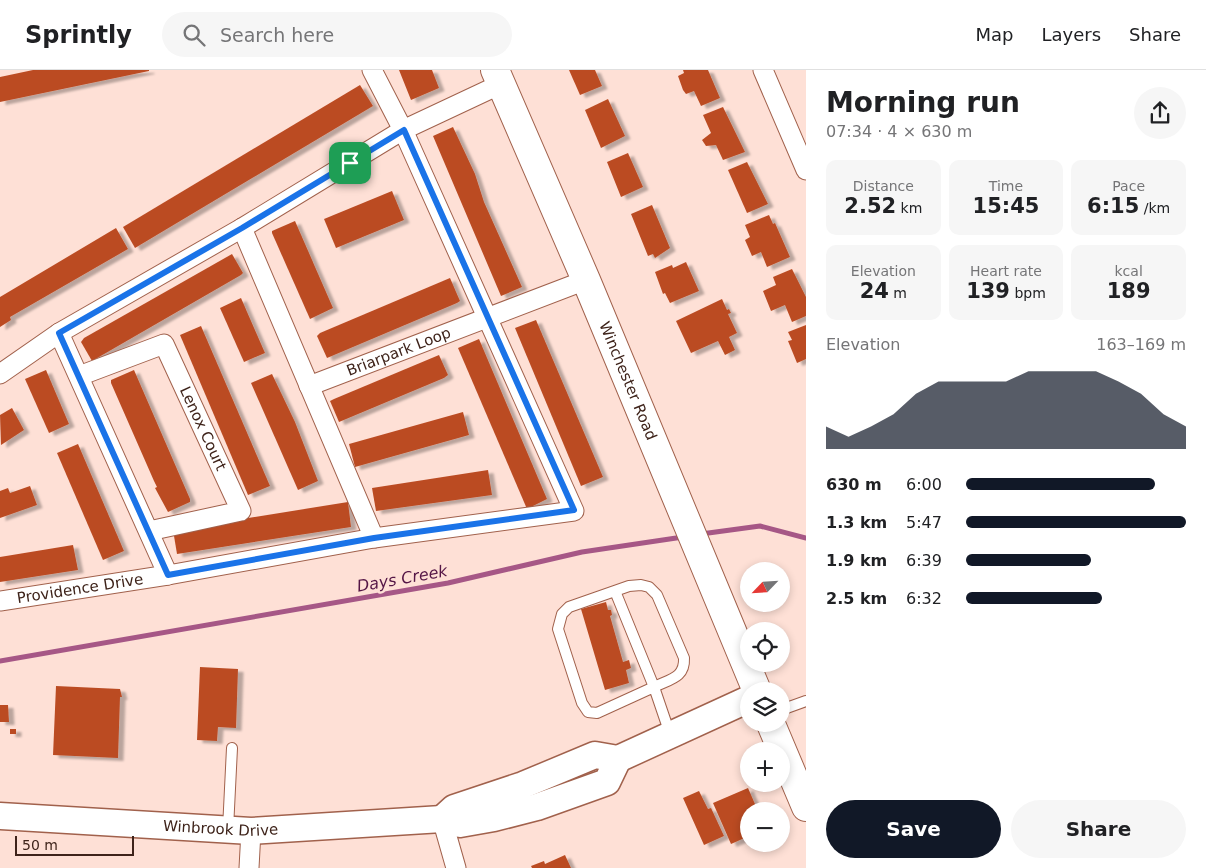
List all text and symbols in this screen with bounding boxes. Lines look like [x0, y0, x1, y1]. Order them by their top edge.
search box [162, 12, 512, 57]
text: Sprintly [25, 21, 132, 49]
icon: search [180, 21, 208, 49]
text: Search here [220, 24, 334, 46]
text: Map [975, 24, 1013, 45]
text: Layers [1041, 24, 1101, 45]
text: Share [1129, 24, 1181, 45]
text: Morning run [826, 86, 1020, 119]
button: share [1134, 87, 1186, 139]
text: 07:34 · 4 × 630 m [826, 122, 972, 141]
pin [329, 142, 371, 184]
icon: arrive [336, 149, 364, 177]
text: Distance [853, 178, 914, 194]
text: Time [989, 178, 1023, 194]
text: Pace [1112, 178, 1145, 194]
text: 2.52 [844, 194, 896, 218]
text: 15:45 [973, 194, 1039, 218]
text: 6:15 [1087, 194, 1139, 218]
text: km [896, 200, 922, 216]
text: /km [1139, 200, 1170, 216]
text: Elevation [851, 263, 916, 279]
text: Heart rate [970, 263, 1042, 279]
text: kcal [1115, 263, 1143, 279]
text: 24 [860, 279, 889, 303]
text: 139 [966, 279, 1010, 303]
text: 189 [1107, 279, 1151, 303]
text: m [889, 285, 907, 301]
text: bpm [1010, 285, 1046, 301]
street label: Winchester Road [595, 319, 661, 443]
street label: Briarpark Loop [344, 324, 453, 380]
text: Elevation [826, 335, 900, 354]
text: 163–169 m [1096, 335, 1186, 354]
street label: Lenox Court [176, 384, 230, 474]
text: 630 m [826, 475, 882, 494]
text: 6:00 [906, 475, 942, 494]
text: 1.3 km [826, 513, 887, 532]
text: 5:47 [906, 513, 942, 532]
text: 1.9 km [826, 551, 887, 570]
text: 6:39 [906, 551, 942, 570]
water label: Days Creek [355, 561, 450, 596]
north arrow [740, 562, 790, 612]
map controls [740, 562, 790, 852]
street label: Providence Drive [16, 570, 144, 607]
text: 2.5 km [826, 589, 887, 608]
text: 6:32 [906, 589, 942, 608]
button: locate [740, 622, 790, 672]
button: layers [740, 682, 790, 732]
button: + [740, 742, 790, 792]
button: Save [826, 800, 1001, 858]
button: Share [1011, 800, 1186, 858]
button: − [740, 802, 790, 852]
street label: Winbrook Drive [162, 817, 279, 840]
scale bar [15, 833, 134, 856]
text: 50 m [22, 837, 58, 853]

